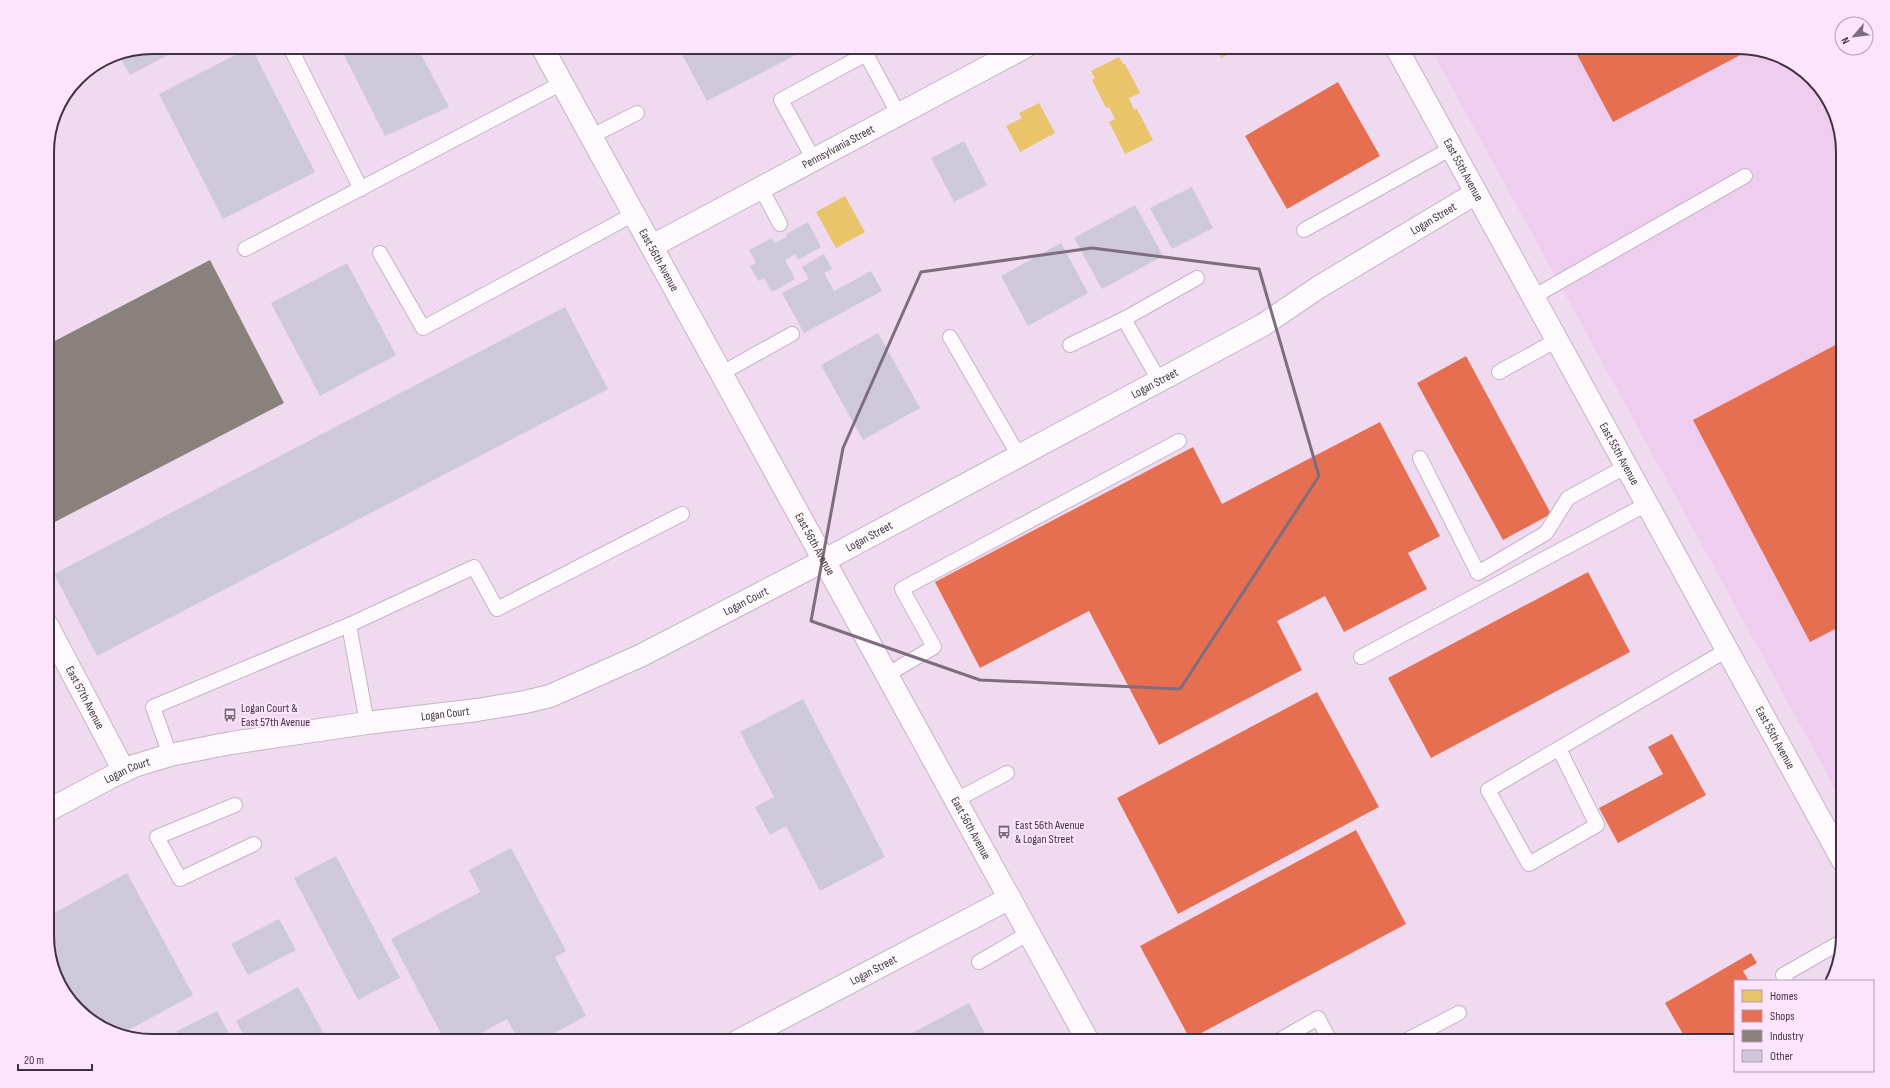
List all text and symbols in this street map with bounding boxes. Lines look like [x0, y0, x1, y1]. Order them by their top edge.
north arrow [1834, 16, 1874, 56]
text: N [1838, 35, 1853, 46]
street label: Pennsylvania Street [799, 121, 877, 172]
street label: East 55th Avenue [1440, 136, 1487, 204]
street label: Logan Street [1408, 199, 1459, 238]
street label: East 56th Avenue [636, 226, 682, 294]
street label: Logan Street [1129, 364, 1181, 402]
street label: East 55th Avenue [1596, 420, 1643, 488]
street label: East 56th Avenue [792, 510, 838, 578]
street label: Logan Street [843, 518, 895, 555]
street label: Logan Court [721, 583, 771, 619]
street label: East 57th Avenue [62, 663, 108, 732]
place label: Logan Court & East 57th Avenue [241, 701, 310, 730]
street label: Logan Court [420, 703, 471, 724]
street label: East 55th Avenue [1752, 704, 1799, 772]
bus stop icon: Logan Court & East 57th Avenue [222, 707, 238, 723]
street label: Logan Court [102, 754, 152, 787]
street label: East 56th Avenue [948, 794, 994, 862]
place label: East 56th Avenue & Logan Street [1015, 818, 1085, 847]
bus stop icon: East 56th Avenue & Logan Street [996, 824, 1012, 840]
street label: Logan Street [847, 951, 900, 988]
legend [1734, 980, 1874, 1072]
text: Homes [1770, 989, 1798, 1004]
text: Shops [1770, 1009, 1795, 1024]
text: Industry [1770, 1029, 1804, 1044]
scale bar [18, 1046, 92, 1072]
text: Other [1770, 1049, 1794, 1064]
text: 20 m [24, 1053, 44, 1068]

